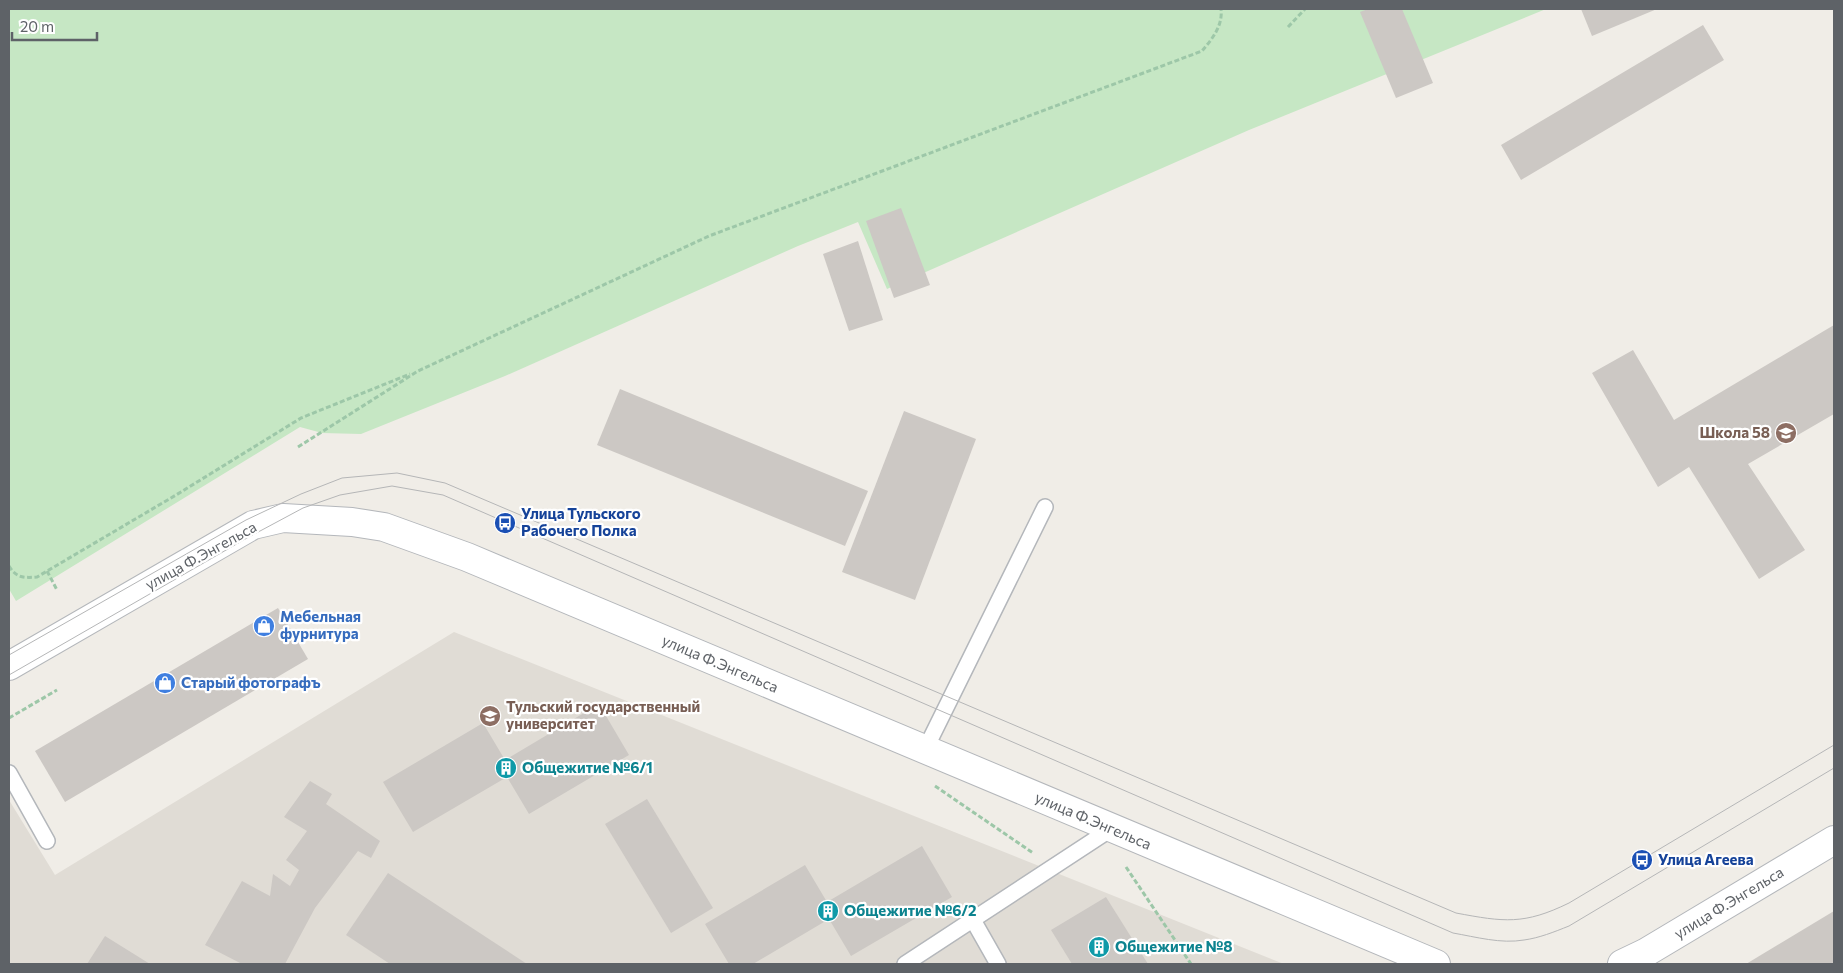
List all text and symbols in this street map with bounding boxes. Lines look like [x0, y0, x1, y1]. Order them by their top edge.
scale bar [12, 10, 98, 42]
text: 20 m [20, 17, 54, 35]
school or university icon: Школа 58 [1774, 421, 1798, 445]
place label: Школа 58 [1699, 423, 1770, 441]
place label: Улица Тульского Рабочего Полка [521, 504, 641, 539]
bus stop icon: Улица Тульского Рабочего Полка [493, 511, 517, 535]
street label: улица Ф.Энгельса [142, 517, 259, 593]
place label: Мебельная фурнитура [280, 607, 361, 642]
shop icon: Мебельная фурнитура [252, 614, 276, 638]
street label: улица Ф.Энгельса [660, 630, 781, 696]
shop icon: Старый фотографъ [153, 671, 177, 695]
place label: Старый фотографъ [181, 673, 321, 691]
place label: Тульский государственный университет [506, 697, 700, 732]
school or university icon: Тульский государственный университет [478, 704, 502, 728]
building icon: Общежитие №6/1 [494, 756, 518, 780]
place label: Общежитие №6/1 [522, 758, 653, 776]
street label: улица Ф.Энгельса [1033, 787, 1154, 853]
bus stop icon: Улица Агеева [1630, 848, 1654, 872]
place label: Улица Агеева [1658, 850, 1754, 868]
street label: улица Ф.Энгельса [1670, 862, 1787, 942]
building icon: Общежитие №6/2 [816, 899, 840, 923]
place label: Общежитие №6/2 [844, 901, 976, 919]
building icon: Общежитие №8 [1087, 935, 1111, 959]
place label: Общежитие №8 [1115, 937, 1232, 955]

